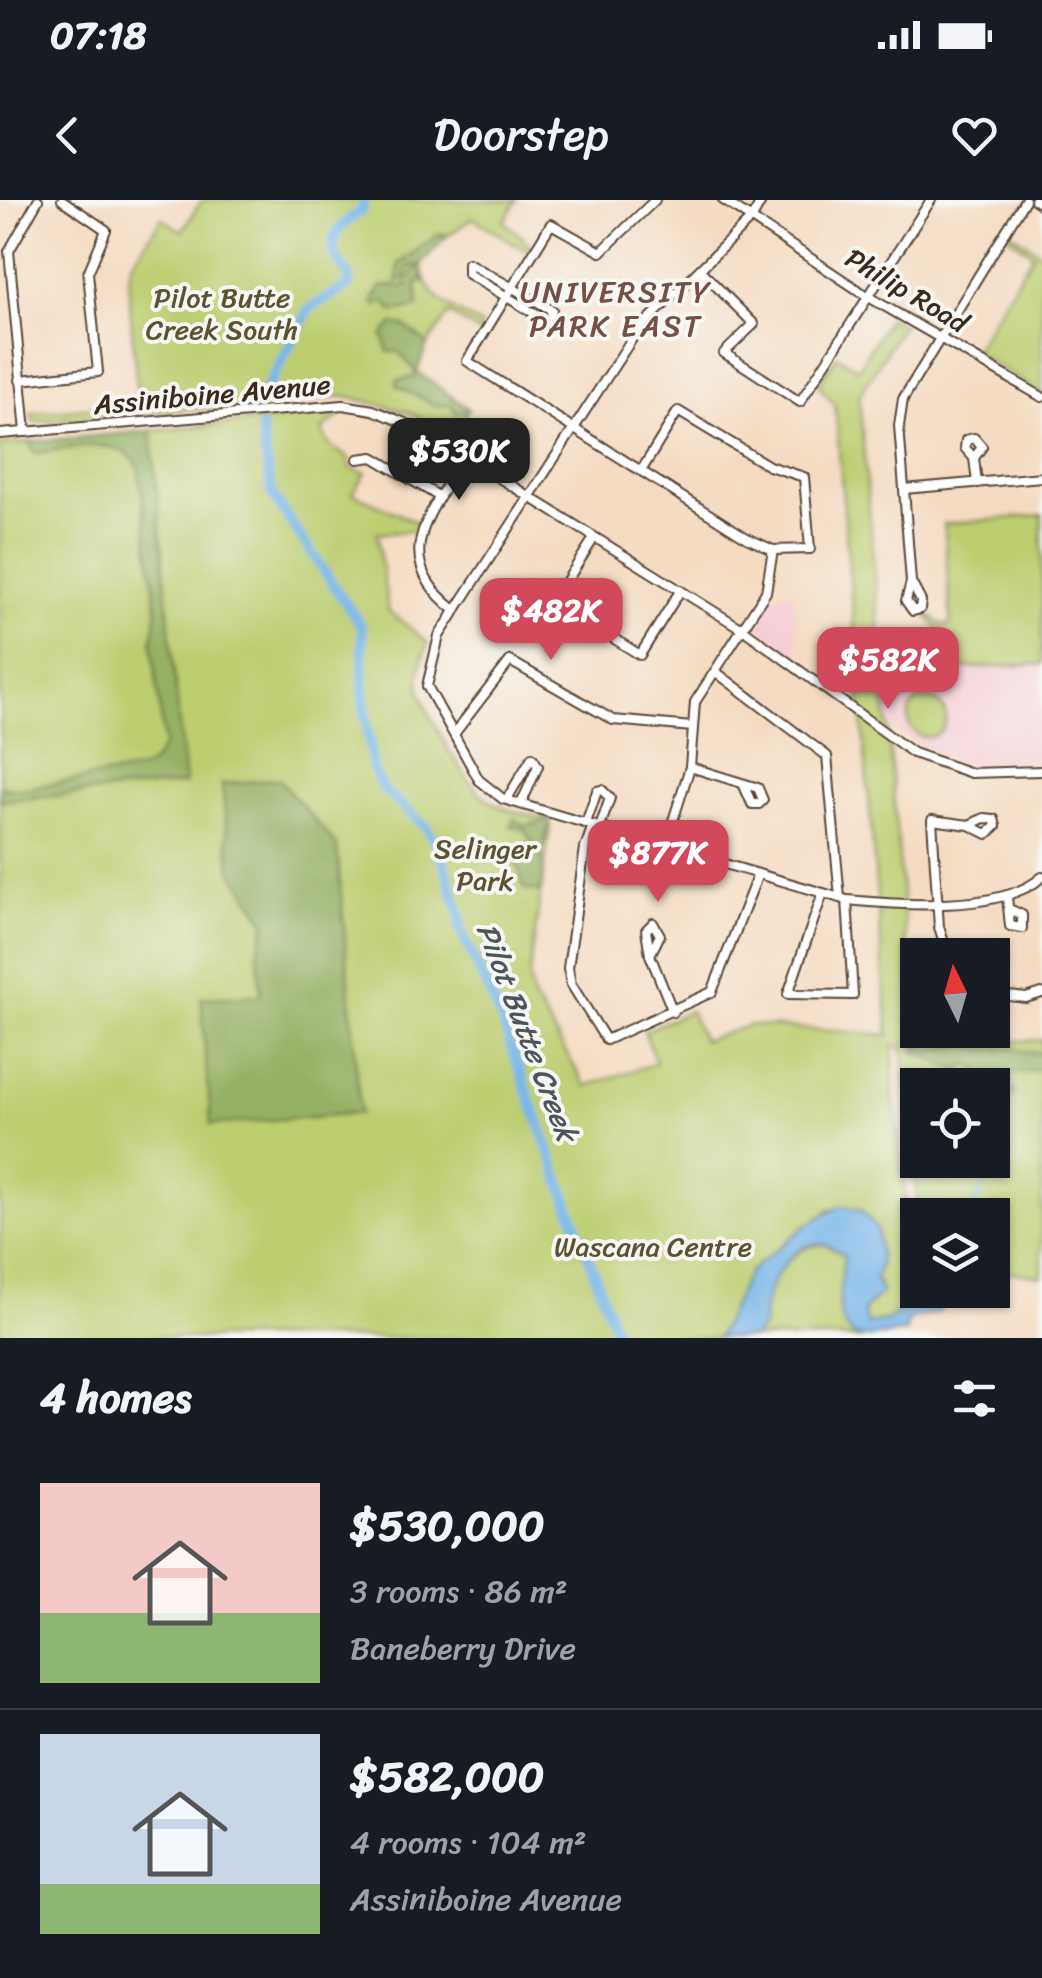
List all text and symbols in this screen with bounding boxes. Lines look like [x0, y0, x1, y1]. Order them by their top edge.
text: 07:18 [50, 2, 146, 69]
text: Doorstep [433, 95, 609, 175]
icon: back [40, 108, 95, 163]
icon: heart [947, 108, 1002, 163]
street label: Philip Road [835, 234, 980, 348]
district label: UNIVERSITY PARK EAST [520, 265, 712, 353]
park label: Pilot Butte Creek South [146, 273, 298, 354]
street label: Assiniboine Avenue [90, 360, 333, 429]
pin: $530K [389, 418, 529, 503]
text: $530K [410, 422, 508, 479]
pin: $482K [481, 578, 621, 663]
text: $482K [502, 582, 600, 639]
pin: $582K [818, 627, 958, 712]
text: $582K [839, 631, 937, 688]
pin: $877K [588, 820, 728, 905]
park label: Selinger Park [434, 824, 537, 905]
text: $877K [610, 824, 706, 881]
water label: Pilot Butte Creek [460, 915, 595, 1153]
north arrow [900, 938, 1010, 1048]
map controls [900, 938, 1010, 1308]
button: locate [900, 1068, 1010, 1178]
button: layers [900, 1198, 1010, 1308]
park label: Wascana Centre [554, 1222, 752, 1271]
text: 4 homes [40, 1361, 192, 1435]
icon: filters [947, 1371, 1002, 1426]
text: $530,000 [350, 1489, 544, 1563]
icon: home [120, 1523, 240, 1643]
text: 3 rooms · 86 m² [350, 1563, 567, 1620]
text: Baneberry Drive [350, 1620, 576, 1677]
text: $582,000 [350, 1740, 544, 1814]
icon: home [120, 1774, 240, 1894]
text: 4 rooms · 104 m² [350, 1814, 586, 1871]
text: Assiniboine Avenue [350, 1871, 622, 1928]

